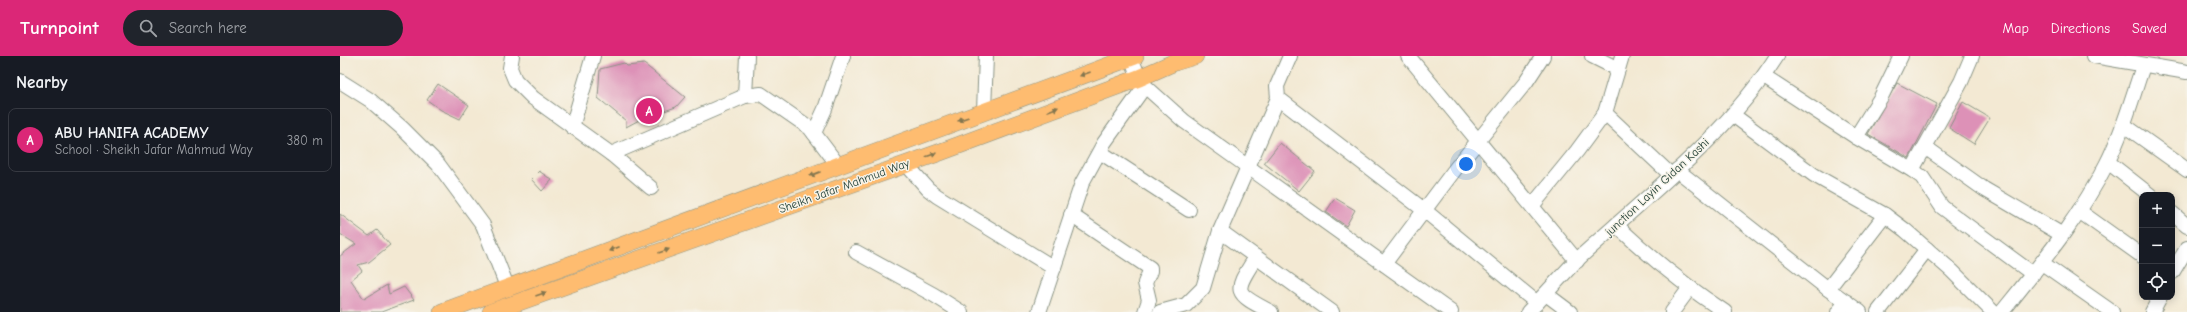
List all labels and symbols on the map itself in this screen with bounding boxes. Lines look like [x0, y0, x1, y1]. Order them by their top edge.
one-way arrow [1078, 72, 1090, 78]
pin: A [636, 96, 662, 126]
one-way arrow [1047, 106, 1059, 112]
one-way arrow [956, 116, 968, 122]
street label: junction Layin Gidan Kashi [1601, 135, 1712, 240]
one-way arrow [926, 152, 938, 158]
your location [1456, 154, 1476, 174]
street label: Sheikh Jafar Mahmud Way [777, 156, 912, 216]
one-way arrow [808, 171, 820, 177]
one-way arrow [608, 247, 620, 253]
one-way arrow [658, 247, 670, 253]
one-way arrow [535, 291, 547, 297]

